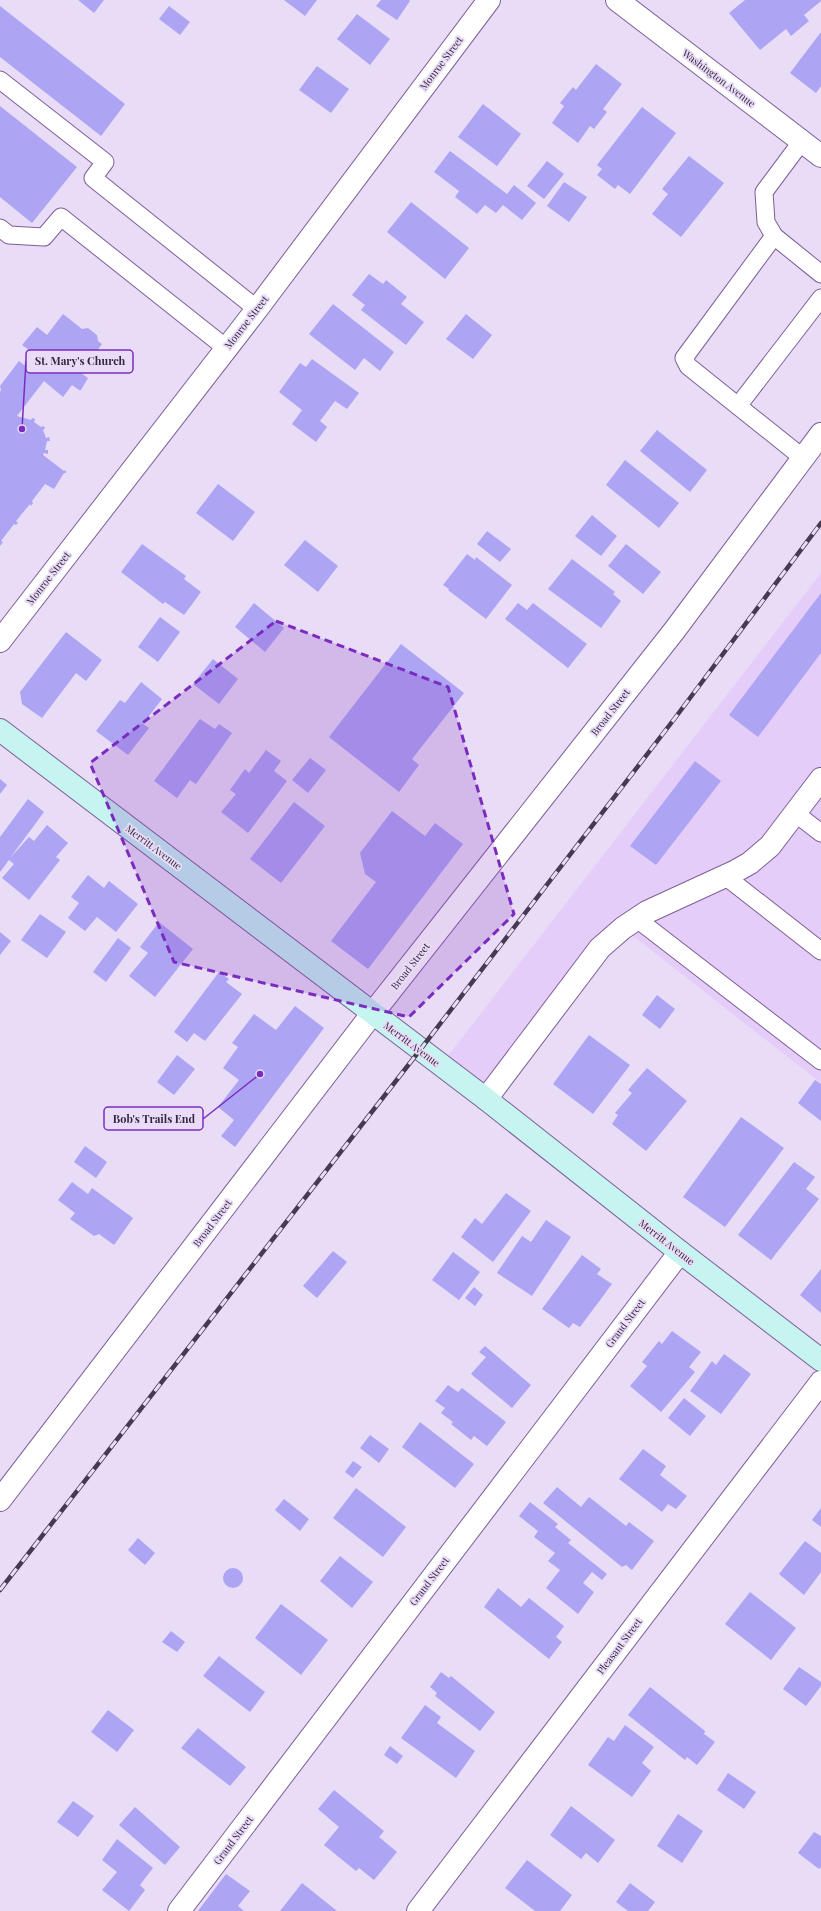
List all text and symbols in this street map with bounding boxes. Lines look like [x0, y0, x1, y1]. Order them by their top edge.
street label: Monroe Street [416, 33, 466, 93]
street label: Washington Avenue [679, 45, 758, 110]
street label: Monroe Street [221, 292, 272, 352]
callout: St. Mary's Church [26, 350, 133, 373]
text: St. Mary's Church [35, 353, 126, 368]
street label: Monroe Street [23, 548, 74, 608]
street label: Broad Street [587, 685, 633, 738]
street label: Merritt Avenue [123, 821, 185, 873]
street label: Broad Street [387, 939, 433, 992]
street label: Merritt Avenue [381, 1018, 443, 1070]
callout: Bob's Trails End [104, 1107, 203, 1130]
text: Bob's Trails End [113, 1111, 196, 1126]
street label: Broad Street [190, 1196, 235, 1250]
street label: Merritt Avenue [636, 1216, 698, 1268]
street label: Grand Street [602, 1295, 648, 1350]
street label: Grand Street [406, 1553, 452, 1608]
street label: Pleasant Street [593, 1615, 645, 1677]
street label: Grand Street [210, 1812, 256, 1867]

